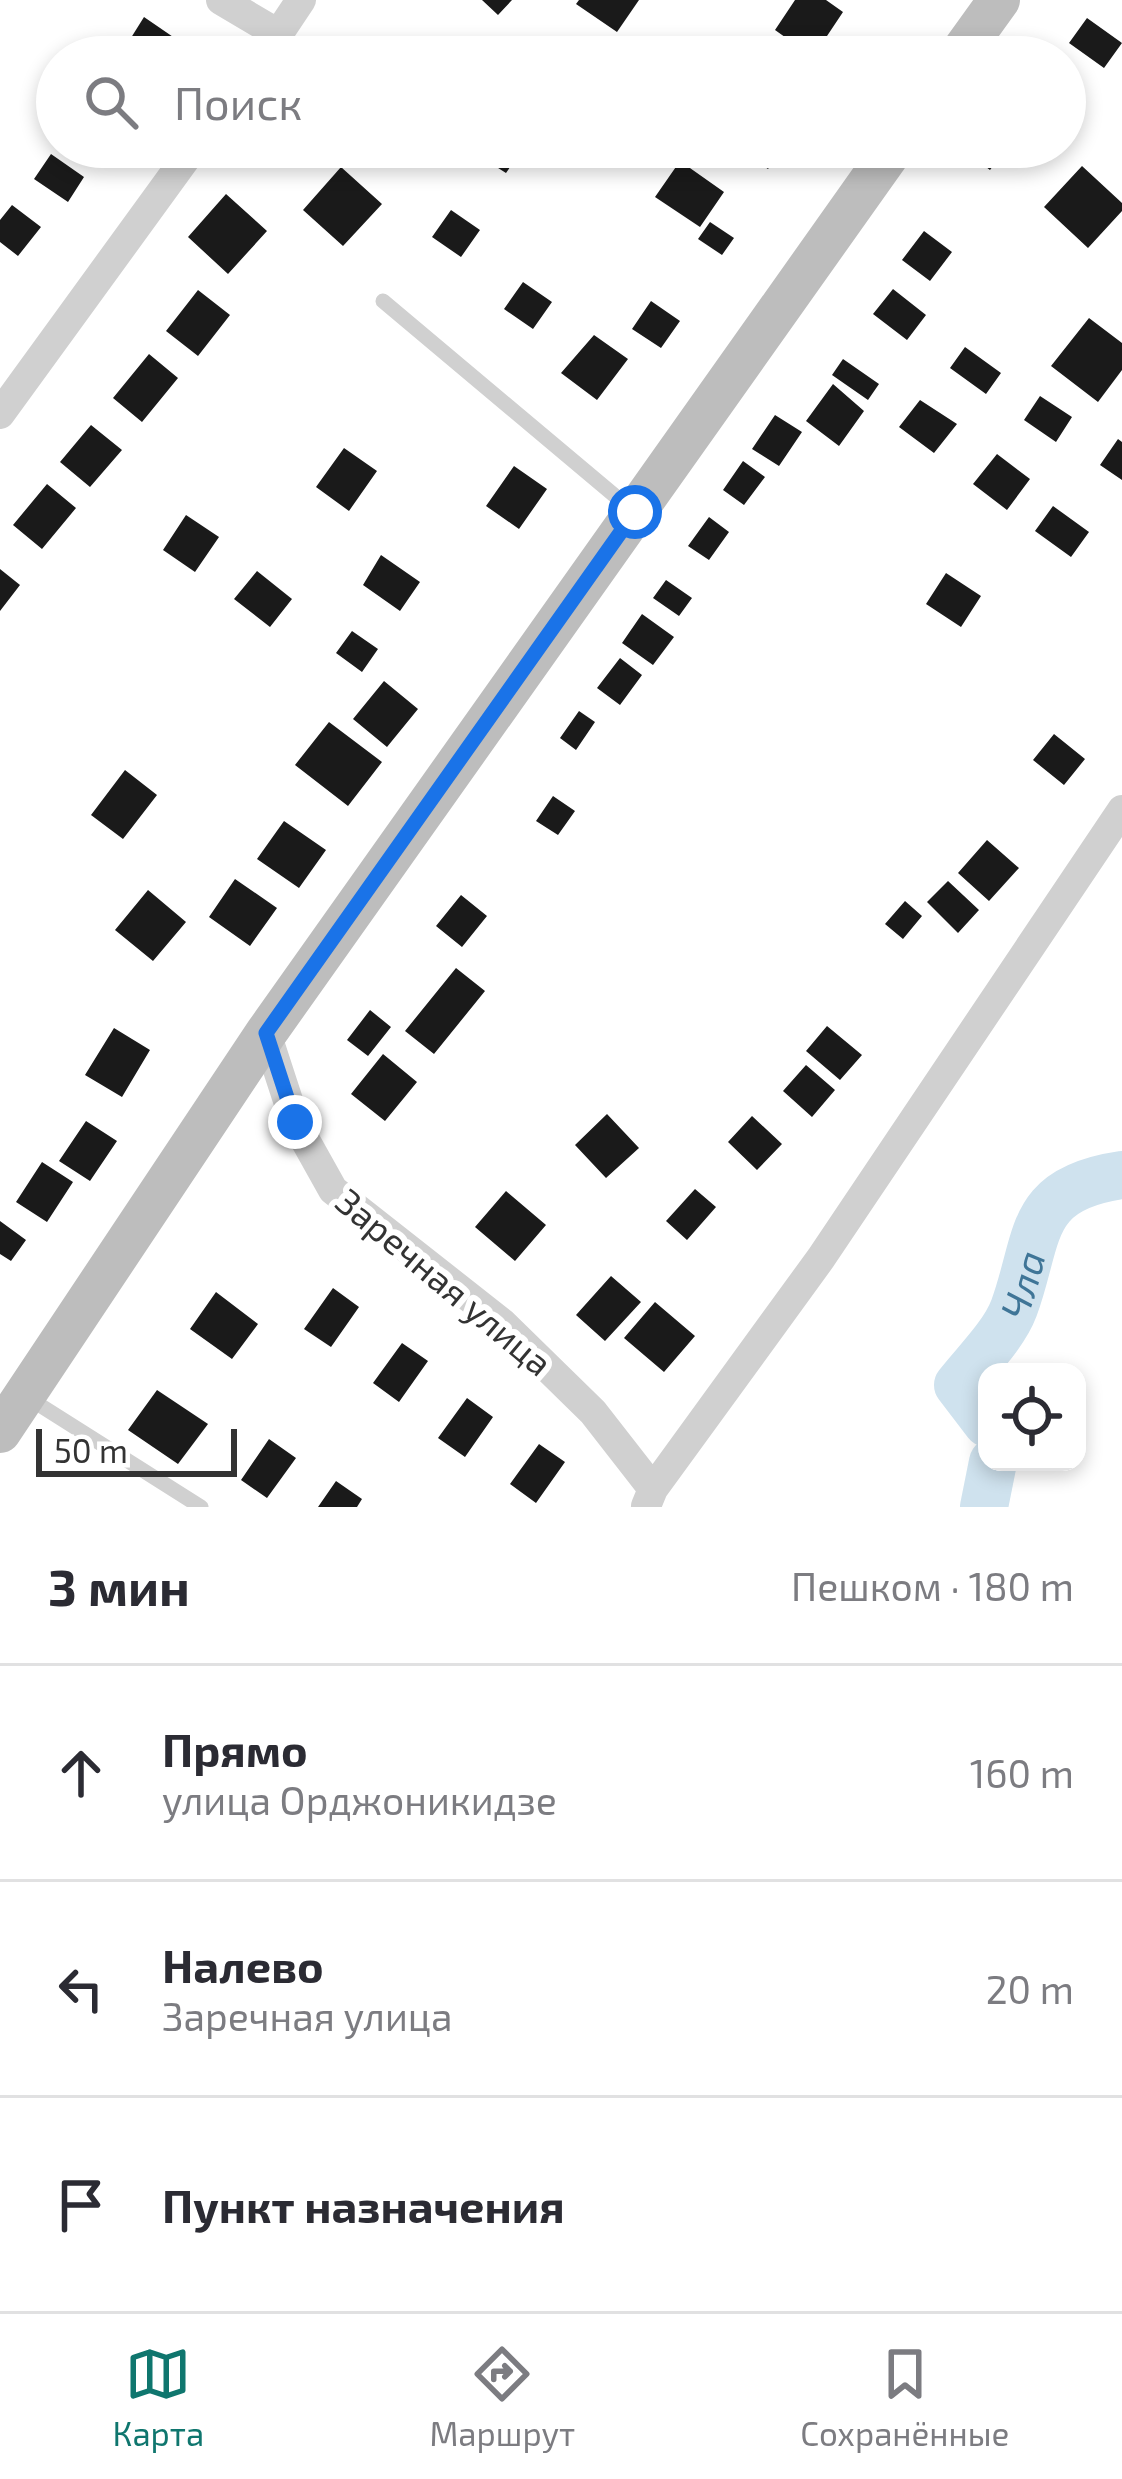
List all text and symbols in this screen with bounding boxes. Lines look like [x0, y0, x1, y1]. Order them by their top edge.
search box [36, 36, 1086, 168]
icon: search [78, 69, 144, 135]
text: Поиск [174, 75, 302, 129]
route start [608, 485, 662, 539]
route end [268, 1095, 322, 1149]
street label: Заречная улица [328, 1178, 562, 1384]
water label: Чла [989, 1245, 1053, 1325]
map controls [978, 1363, 1086, 1471]
button: locate [978, 1363, 1086, 1471]
scale bar [36, 1423, 237, 1476]
text: 50 m [54, 1430, 128, 1470]
text: 3 мин [48, 1555, 190, 1616]
text: Пешком · 180 m [791, 1562, 1074, 1609]
text: Прямо [162, 1722, 308, 1776]
icon: ahead [48, 1740, 114, 1806]
text: 160 m [970, 1749, 1074, 1796]
text: улица Орджоникидзе [162, 1776, 557, 1823]
text: Налево [162, 1938, 324, 1992]
icon: left [48, 1956, 114, 2022]
text: 20 m [986, 1965, 1074, 2012]
text: Заречная улица [162, 1992, 453, 2039]
icon: arrive [48, 2172, 114, 2238]
text: Пункт назначения [162, 2178, 565, 2232]
tab: Карта [113, 2341, 204, 2453]
tab: Маршрут [429, 2341, 575, 2453]
tab: Сохранённые [800, 2341, 1009, 2453]

